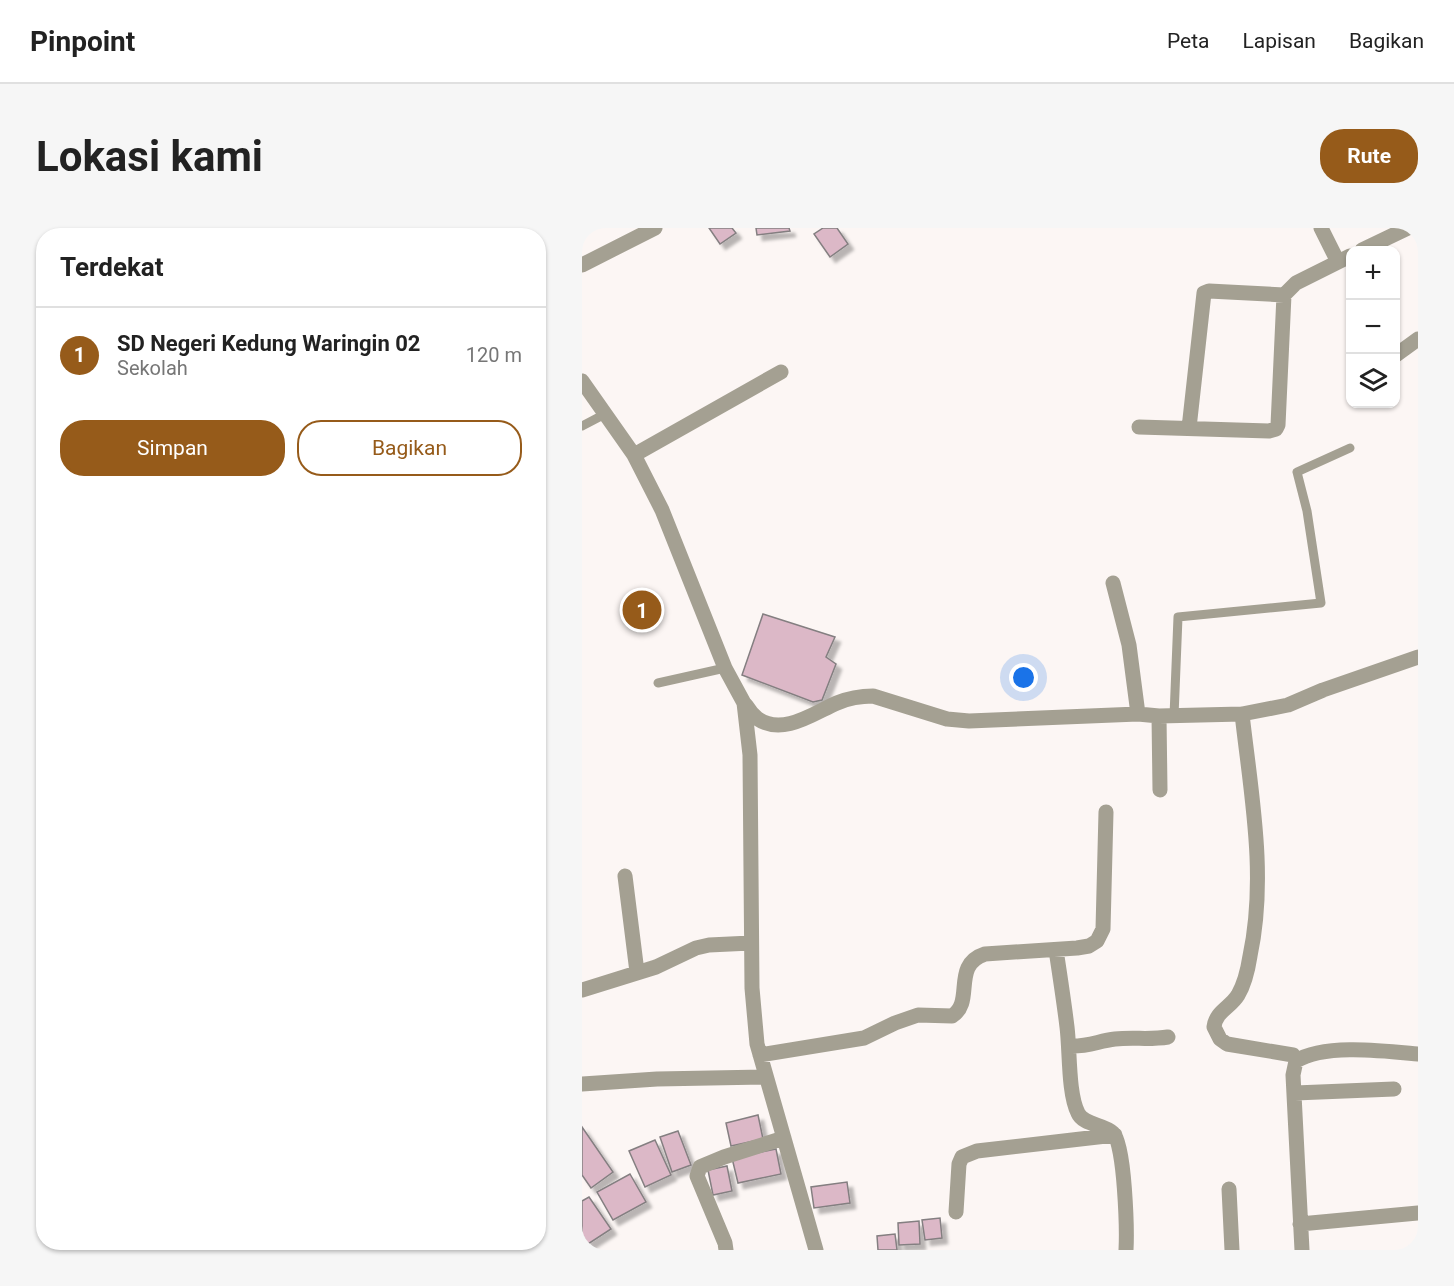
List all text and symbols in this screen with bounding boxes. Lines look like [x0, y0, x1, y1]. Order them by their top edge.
text: Pinpoint [30, 25, 135, 58]
text: Peta [1167, 29, 1209, 53]
text: Lapisan [1242, 29, 1316, 53]
text: Bagikan [1349, 29, 1424, 53]
button: Rute [1320, 129, 1418, 183]
text: Lokasi kami [36, 132, 263, 181]
map controls [1346, 246, 1400, 408]
button: + [1346, 246, 1400, 300]
text: Terdekat [60, 252, 164, 282]
button: − [1346, 300, 1400, 354]
text: SD Negeri Kedung Waringin 02 [117, 331, 421, 356]
text: 1 [74, 343, 85, 367]
text: 120 m [466, 343, 522, 367]
button: layers [1346, 354, 1400, 408]
text: Sekolah [117, 356, 188, 380]
button: Simpan [60, 420, 285, 476]
button: Bagikan [297, 420, 522, 476]
pin: 1 [622, 588, 662, 632]
your location [1009, 663, 1038, 692]

